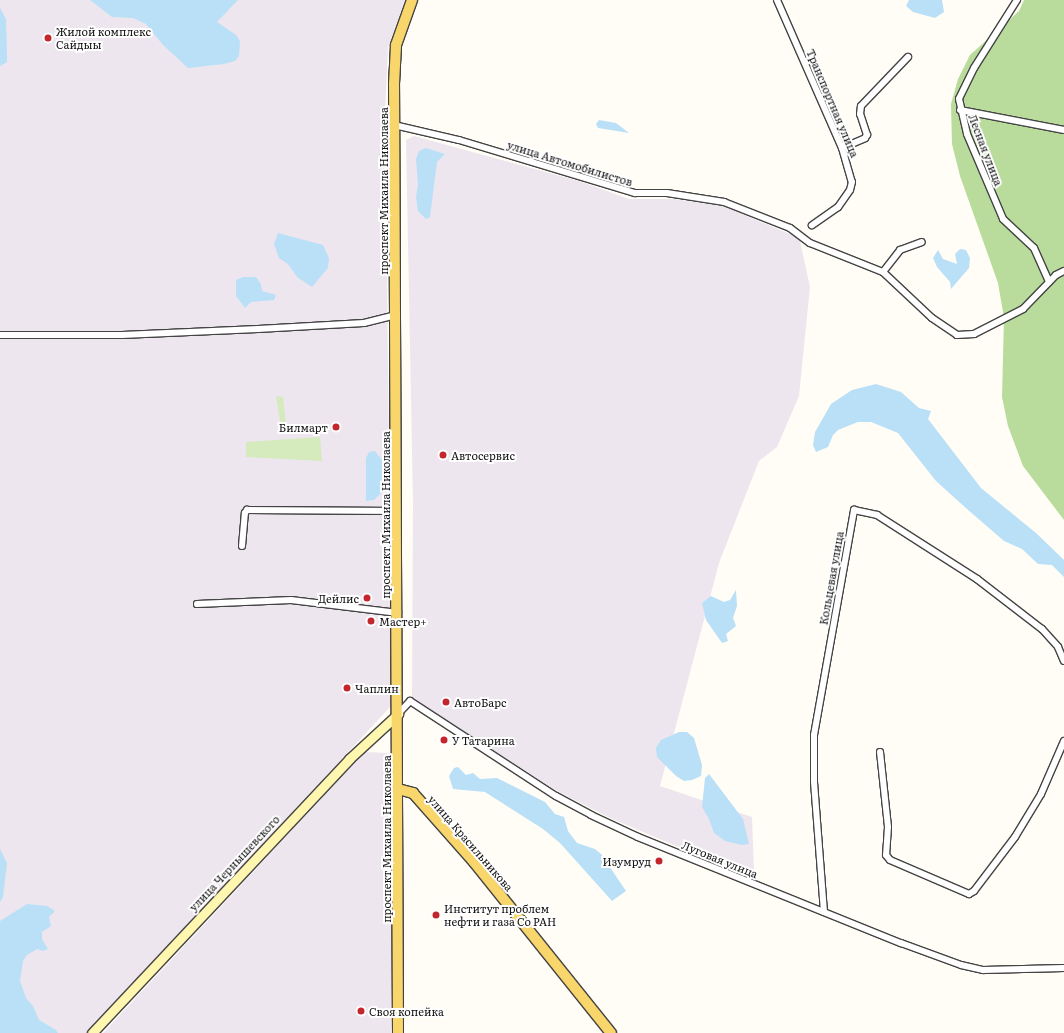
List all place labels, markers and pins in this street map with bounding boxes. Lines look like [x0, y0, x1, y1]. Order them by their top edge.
place label: Жилой комплекс Сайдыы [56, 25, 151, 51]
marker: Жилой комплекс Сайдыы [43, 33, 53, 43]
place label: Билмарт [279, 420, 328, 434]
marker: Билмарт [331, 422, 341, 432]
place label: Автосервис [451, 448, 515, 462]
marker: Автосервис [438, 450, 448, 460]
place label: Дейлис [318, 591, 359, 605]
marker: Дейлис [362, 593, 372, 603]
place label: Мастер+ [379, 614, 427, 628]
marker: Мастер+ [366, 616, 376, 626]
place label: Чаплин [355, 681, 399, 695]
marker: Чаплин [342, 683, 352, 693]
place label: АвтоБарс [454, 695, 506, 709]
marker: АвтоБарс [441, 697, 451, 707]
place label: У Татарина [452, 733, 515, 747]
marker: У Татарина [439, 735, 449, 745]
place label: Изумруд [603, 854, 651, 868]
marker: Изумруд [654, 856, 664, 866]
place label: Институт проблем нефти и газа Со РАН [444, 902, 556, 928]
marker: Институт проблем нефти и газа Со РАН [431, 910, 441, 920]
place label: Своя копейка [369, 1004, 444, 1018]
marker: Своя копейка [356, 1006, 366, 1016]

